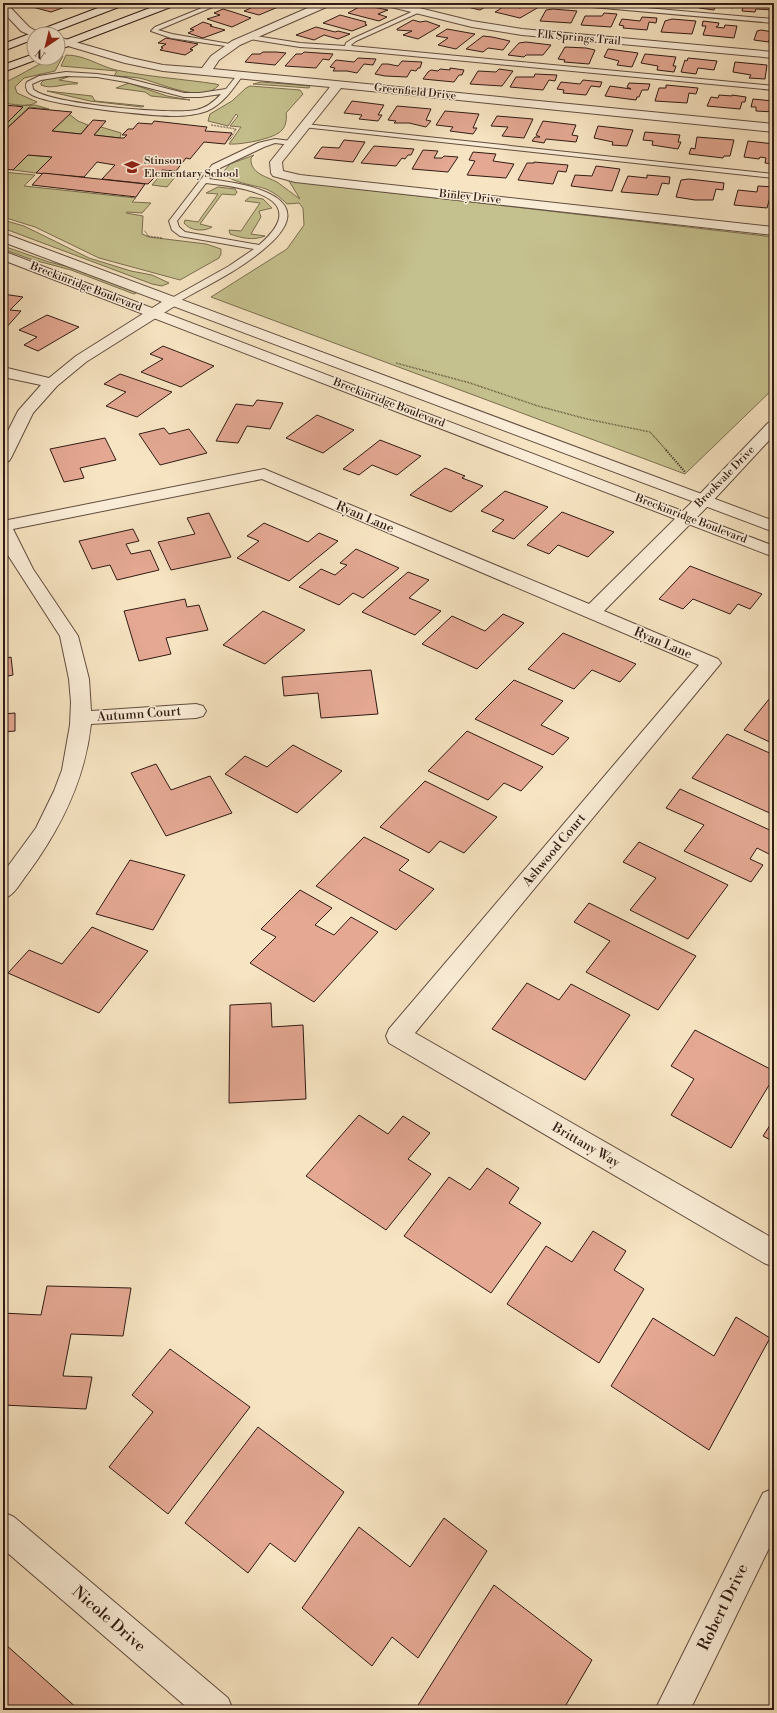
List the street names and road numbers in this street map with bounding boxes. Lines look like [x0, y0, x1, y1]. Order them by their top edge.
street label: Elk Springs Trail [537, 27, 622, 49]
street label: Greenfield Drive [373, 81, 457, 103]
street label: Binley Drive [437, 187, 502, 207]
street label: Breckinridge Boulevard [27, 259, 145, 315]
street label: Breckinridge Boulevard [330, 375, 448, 431]
street label: Brookvale Drive [691, 443, 758, 512]
street label: Breckinridge Boulevard [632, 491, 750, 547]
street label: Ryan Lane [334, 498, 397, 537]
street label: Ryan Lane [632, 624, 695, 663]
street label: Autumn Court [95, 703, 182, 725]
street label: Ashwood Court [518, 810, 589, 890]
street label: Brittany Way [548, 1119, 623, 1171]
street label: Robert Drive [693, 1560, 753, 1654]
street label: Nicole Drive [68, 1582, 150, 1656]

